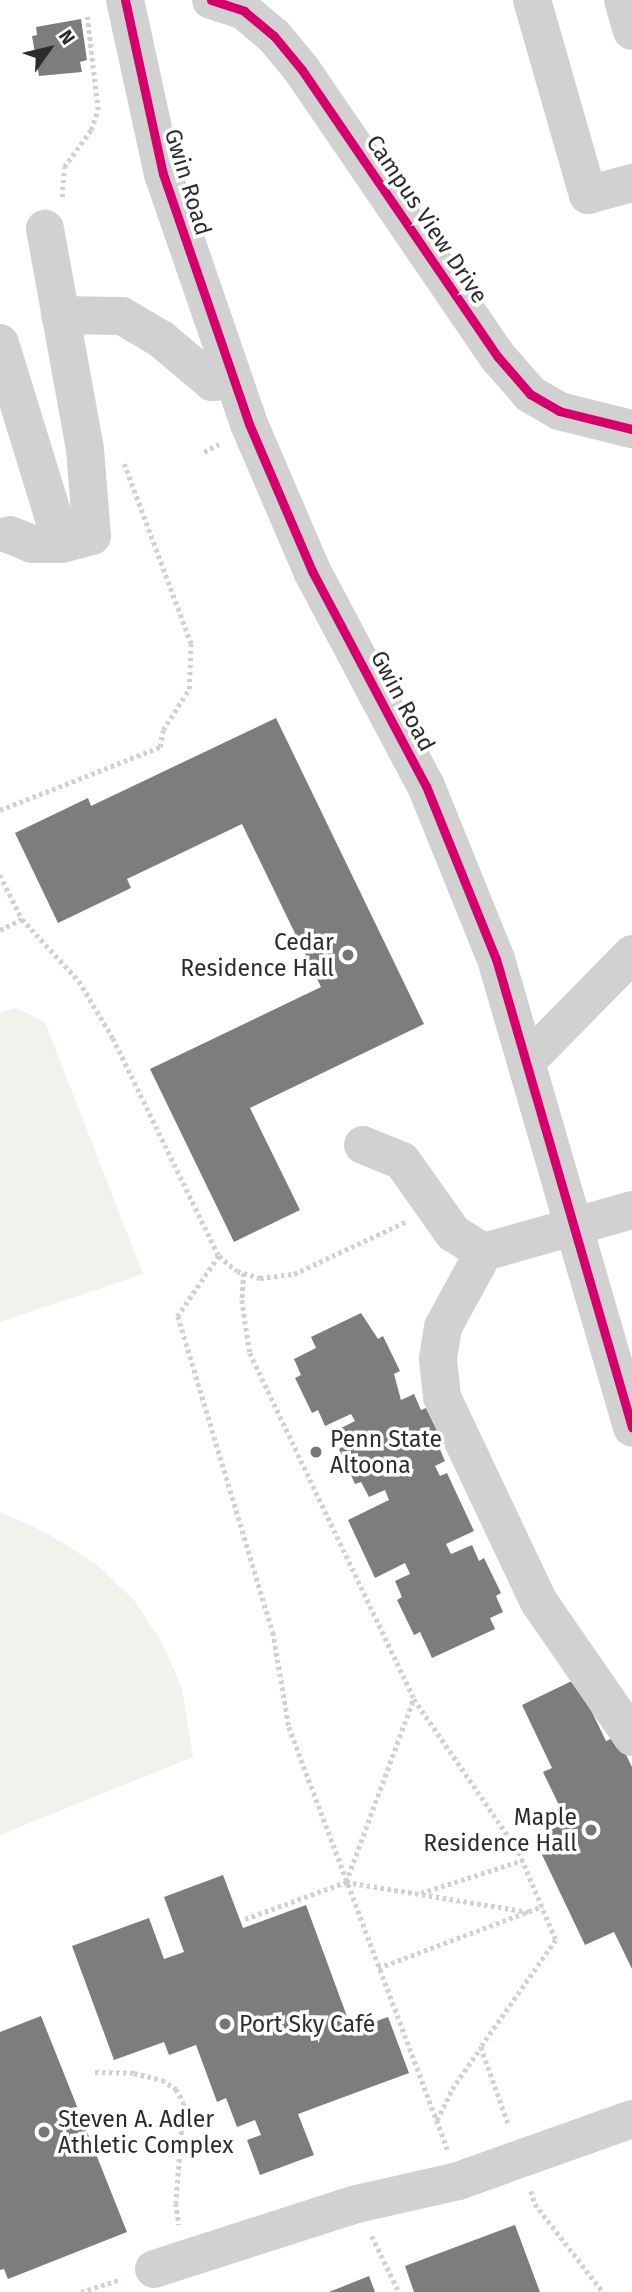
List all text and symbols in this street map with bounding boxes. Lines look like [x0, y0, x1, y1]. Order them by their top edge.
north arrow [14, 14, 84, 84]
text: N [54, 25, 80, 49]
street label: Gwin Road [159, 125, 217, 239]
street label: Campus View Drive [360, 130, 494, 308]
street label: Gwin Road [365, 646, 441, 756]
place label: Cedar Residence Hall [180, 928, 334, 982]
marker: Cedar Residence Hall [340, 947, 356, 963]
place label: Penn State Altoona [330, 1425, 442, 1479]
marker: Penn State Altoona [308, 1444, 324, 1460]
place label: Maple Residence Hall [423, 1803, 577, 1857]
marker: Maple Residence Hall [583, 1822, 599, 1838]
place label: Port Sky Café [239, 2010, 375, 2038]
marker: Port Sky Café [217, 2016, 233, 2032]
place label: Steven A. Adler Athletic Complex [58, 2105, 233, 2159]
marker: Steven A. Adler Athletic Complex [36, 2124, 52, 2140]

